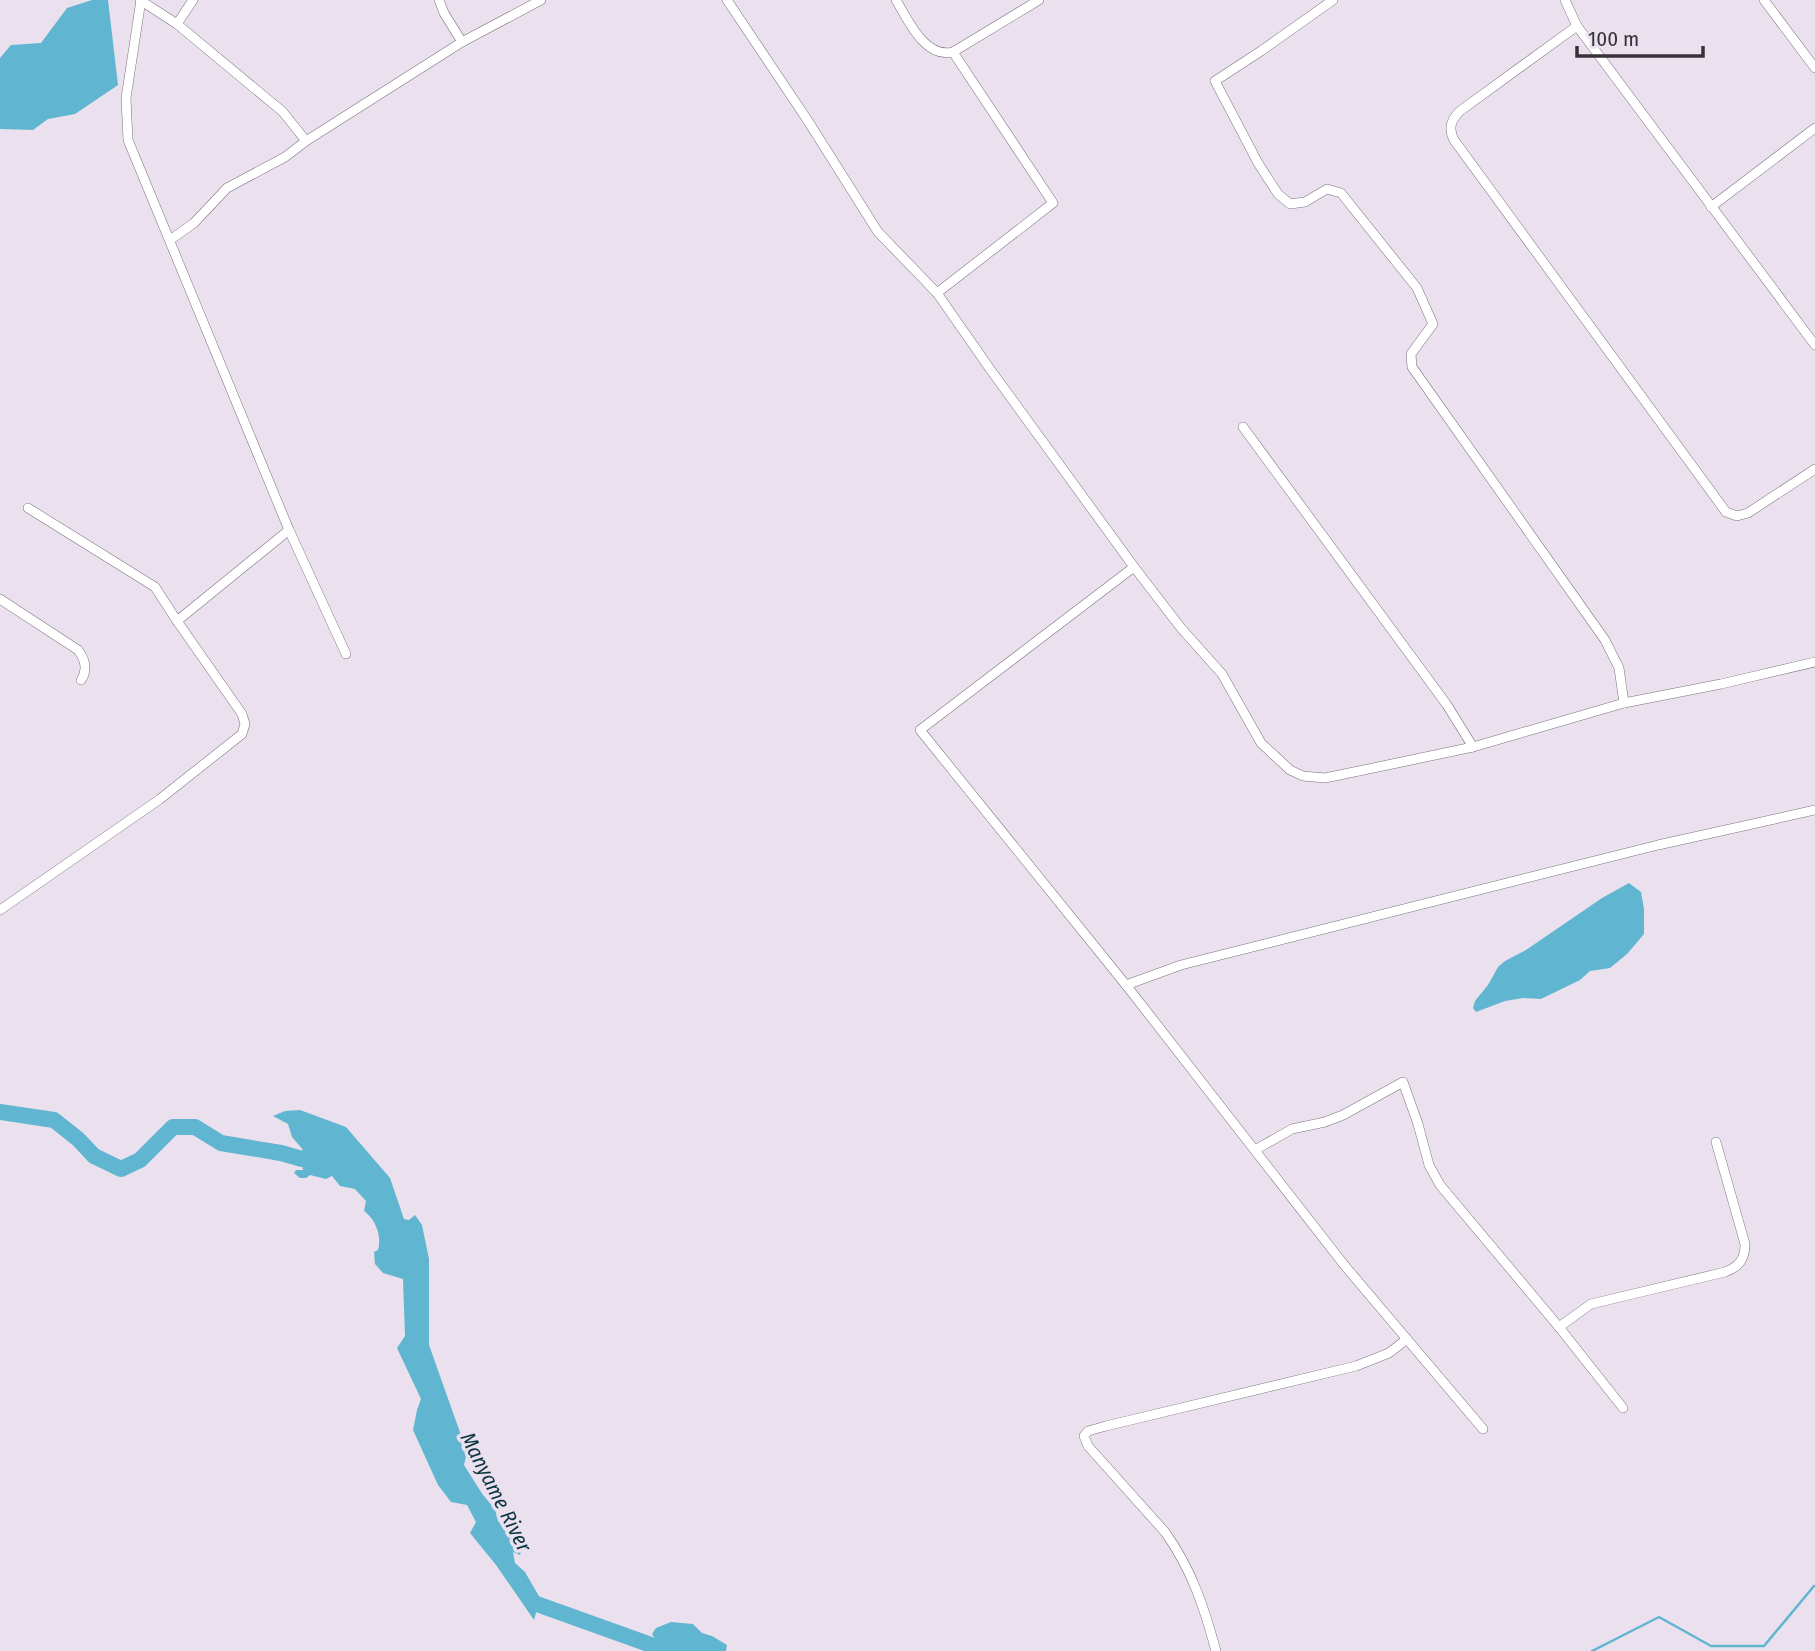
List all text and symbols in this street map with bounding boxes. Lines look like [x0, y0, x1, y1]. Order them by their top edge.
scale bar [1577, 14, 1703, 58]
text: 100 m [1588, 26, 1639, 52]
water label: Manyame River [455, 1428, 538, 1557]

